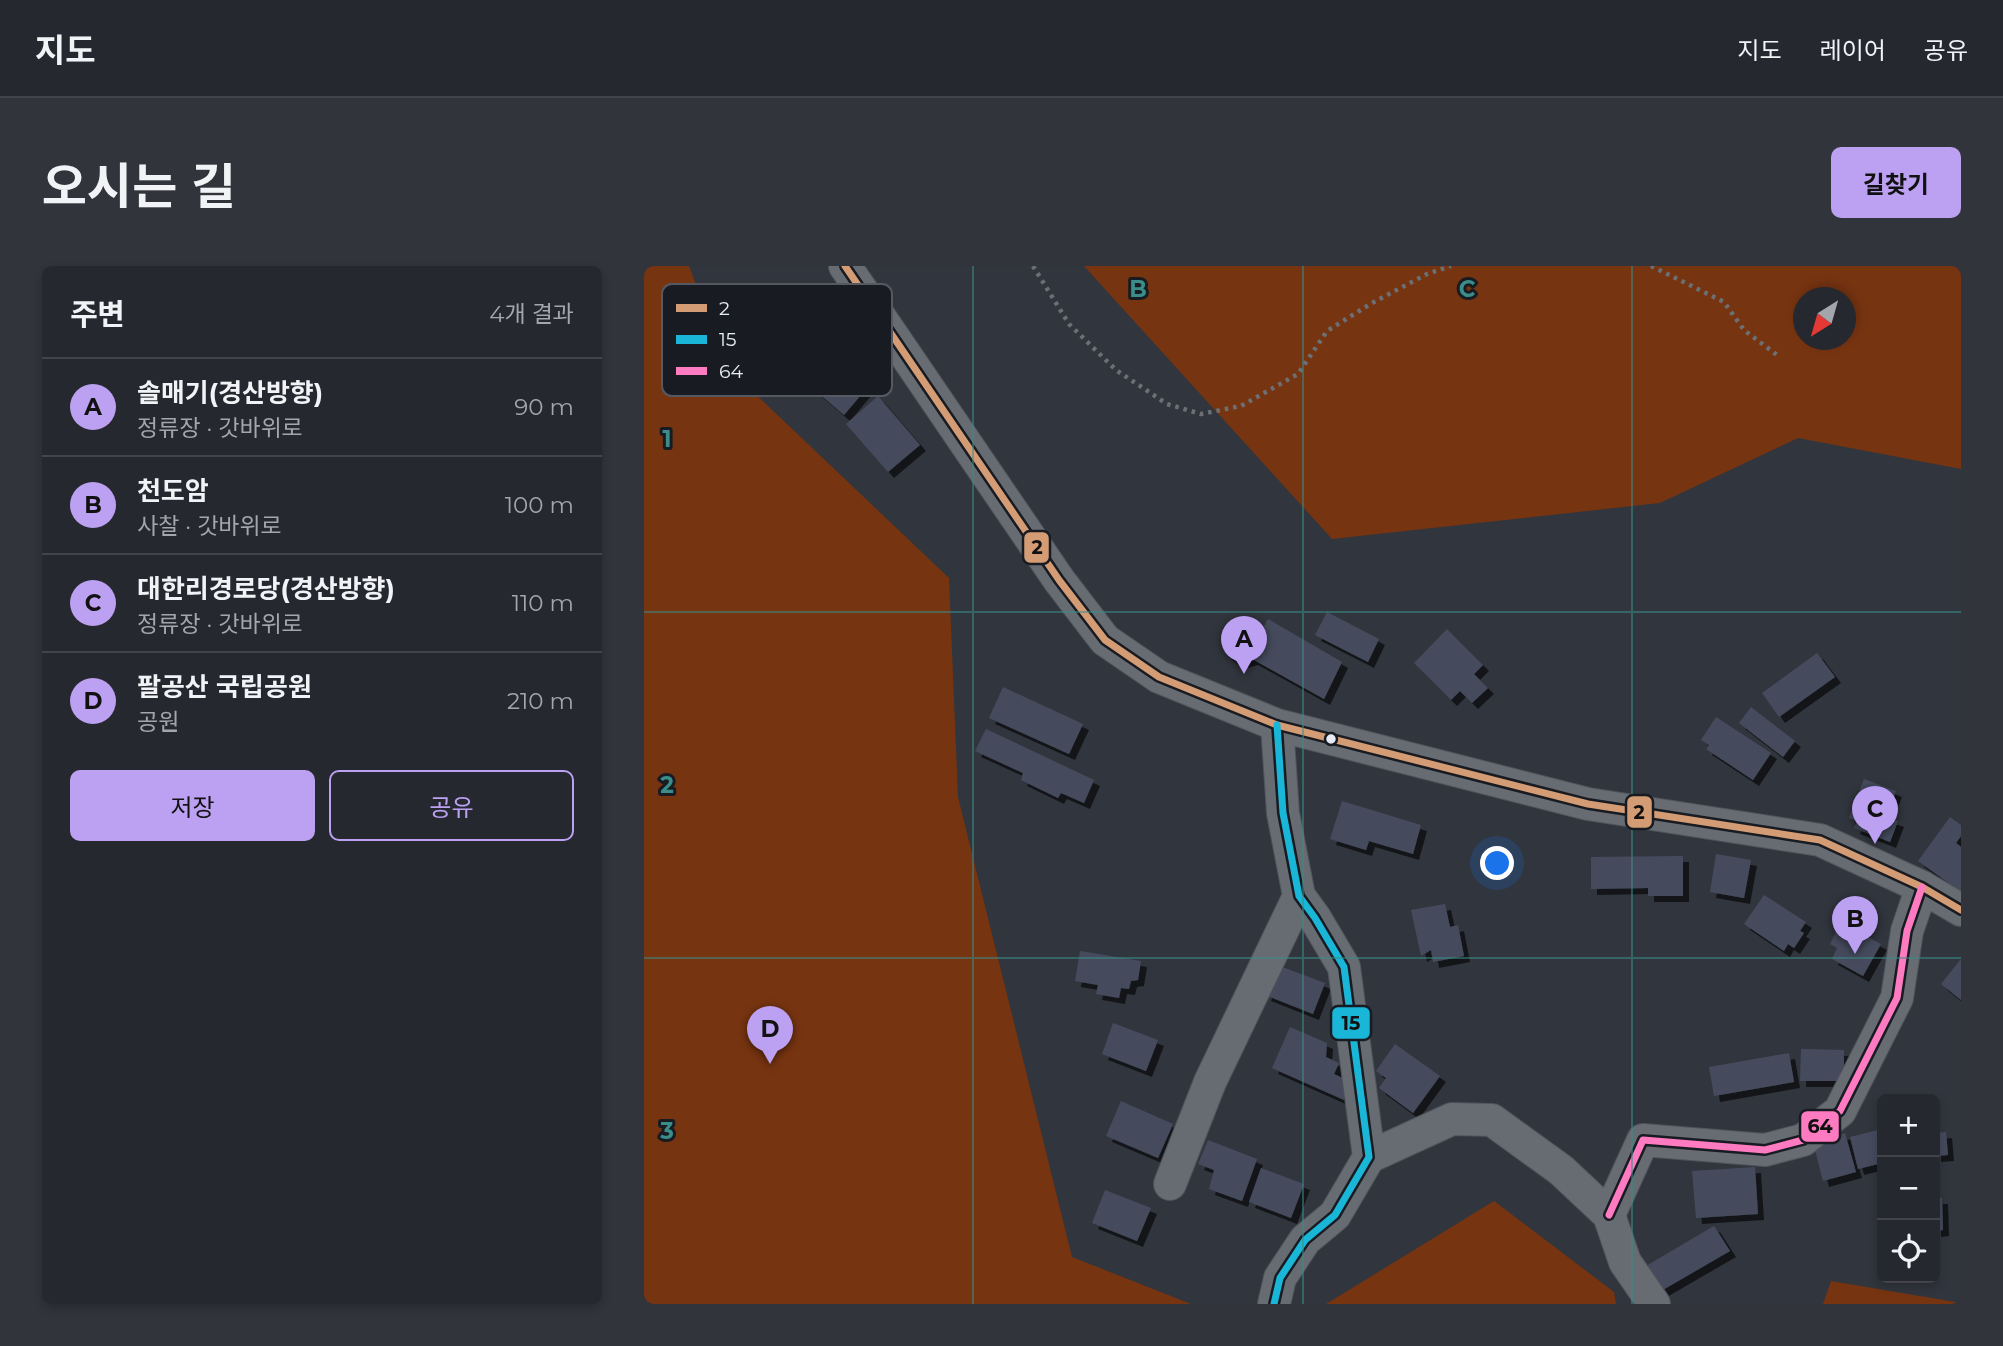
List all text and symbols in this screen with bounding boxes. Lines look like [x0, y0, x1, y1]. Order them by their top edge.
text: 지도 [35, 30, 96, 70]
text: 지도 [1737, 36, 1782, 65]
text: 레이어 [1820, 36, 1886, 65]
text: 공유 [1924, 36, 1968, 65]
button: 길찾기 [1831, 147, 1961, 218]
text: 오시는 길 [42, 157, 236, 216]
text: B [1129, 275, 1147, 303]
text: C [1459, 275, 1476, 303]
legend [662, 284, 892, 396]
north arrow [1793, 287, 1856, 350]
text: 주변 [70, 296, 125, 333]
text: 2 [719, 297, 730, 320]
text: 4개 결과 [489, 300, 574, 328]
text: 15 [719, 328, 737, 351]
text: 64 [719, 360, 744, 383]
text: 솔매기(경산방향) [137, 377, 323, 409]
text: A [84, 393, 102, 421]
text: 90 m [514, 393, 574, 421]
text: 정류장 · 갓바위로 [137, 414, 303, 442]
text: 1 [662, 425, 672, 453]
text: 천도암 [137, 475, 209, 507]
text: B [84, 491, 102, 519]
text: 100 m [505, 491, 574, 519]
text: 사찰 · 갓바위로 [137, 512, 282, 540]
line badge: 2 [1023, 531, 1050, 564]
text: 2 [1031, 536, 1043, 559]
text: 대한리경로당(경산방향) [137, 573, 395, 605]
text: C [85, 589, 101, 617]
text: 110 m [512, 589, 574, 617]
text: 정류장 · 갓바위로 [137, 610, 303, 638]
pin: A [1221, 616, 1267, 674]
text: 팔공산 국립공원 [137, 671, 312, 703]
text: D [84, 687, 103, 715]
text: 210 m [507, 687, 574, 715]
text: 공원 [137, 708, 179, 736]
unlabelled marker [1324, 732, 1338, 746]
button: 저장 [70, 770, 315, 841]
button: 공유 [329, 770, 574, 841]
text: 2 [660, 771, 674, 799]
pin: C [1852, 786, 1898, 844]
line badge: 2 [1626, 795, 1653, 829]
text: 2 [1633, 801, 1645, 824]
your location [1480, 846, 1514, 880]
pin: B [1832, 896, 1878, 954]
pin: D [747, 1006, 793, 1064]
line badge: 15 [1331, 1006, 1371, 1040]
text: 15 [1342, 1012, 1360, 1035]
map controls [1877, 1094, 1940, 1283]
button: + [1877, 1094, 1940, 1157]
line badge: 64 [1800, 1110, 1840, 1143]
text: 64 [1807, 1115, 1833, 1138]
text: 3 [659, 1117, 674, 1145]
button: − [1877, 1157, 1940, 1220]
button: locate [1877, 1220, 1940, 1283]

